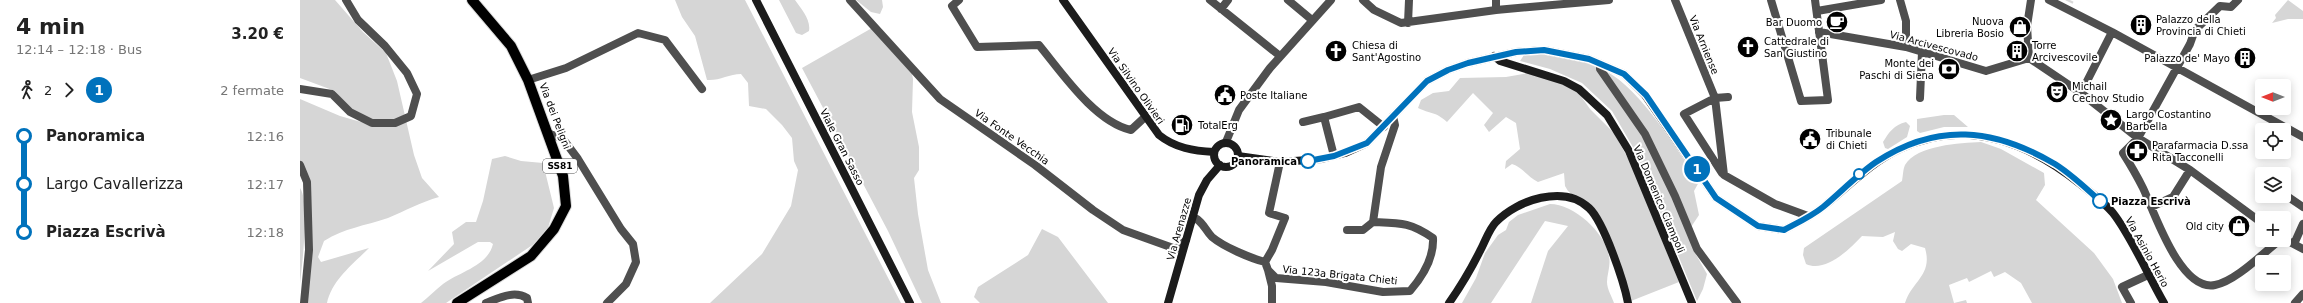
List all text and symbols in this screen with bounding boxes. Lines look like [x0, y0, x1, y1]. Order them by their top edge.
cafe icon: Bar Duomo [1824, 9, 1850, 35]
building icon: Palazzo della Provincia di Chieti [2128, 12, 2154, 38]
text: 4 min [16, 14, 85, 39]
street label: Via Arniense [1687, 14, 1721, 76]
shop icon: Nuova Libreria Bosio [2007, 14, 2033, 40]
place label: Palazzo della Provincia di Chieti [2156, 14, 2246, 37]
place label: Nuova Libreria Bosio [1936, 16, 2004, 39]
place label: Bar Duomo [1766, 17, 1822, 28]
text: 3.20 € [231, 25, 284, 43]
street label: Via Arcivescovado [1889, 29, 1979, 63]
church icon: Cattedrale di San Giustino [1735, 34, 1761, 60]
place label: Cattedrale di San Giustino [1764, 36, 1829, 59]
church icon: Chiesa di Sant'Agostino [1323, 38, 1349, 64]
building icon: Torre Arcivescovile [2004, 38, 2030, 64]
place label: Chiesa di Sant'Agostino [1352, 40, 1421, 63]
place label: Torre Arcivescovile [2031, 40, 2098, 63]
text: 12:14 – 12:18 · Bus [16, 42, 142, 57]
building icon: Palazzo de' Mayo [2232, 45, 2258, 71]
street label: Via Silvino Olivieri [1106, 46, 1166, 126]
place label: Palazzo de' Mayo [2144, 53, 2230, 64]
bank icon: Monte dei Paschi di Siena [1936, 56, 1962, 82]
place label: Monte dei Paschi di Siena [1859, 58, 1934, 81]
icon: walk [16, 79, 38, 101]
icon: forward [58, 79, 80, 101]
theatre icon: Michail Cechov Studio [2044, 79, 2070, 105]
north arrow [2255, 79, 2291, 115]
map controls [2255, 79, 2291, 291]
street label: Via dei Peligni [537, 81, 573, 151]
place label: Michail Cechov Studio [2072, 81, 2144, 104]
text: 1 [94, 82, 104, 98]
public building icon: Poste Italiane [1212, 82, 1238, 108]
text: 2 [44, 83, 52, 98]
text: 2 fermate [220, 83, 284, 98]
place label: Poste Italiane [1240, 90, 1307, 101]
street label: Viale Gran Sasso [818, 107, 866, 187]
street label: Via Fonte Vecchia [973, 107, 1051, 167]
place icon: Largo Costantino Barbella [2098, 107, 2124, 133]
place label: Largo Costantino Barbella [2126, 109, 2211, 132]
fuel station icon: TotalErg [1169, 112, 1195, 138]
place label: TotalErg [1197, 120, 1238, 131]
button: locate [2255, 123, 2291, 159]
public building icon: Tribunale di Chieti [1797, 126, 1823, 152]
text: Panoramica [46, 127, 145, 145]
place label: Tribunale di Chieti [1825, 128, 1872, 151]
text: 12:16 [247, 129, 284, 144]
pharmacy icon: Parafarmacia D.ssa Rita Tacconelli [2124, 138, 2150, 164]
place label: Parafarmacia D.ssa Rita Tacconelli [2152, 140, 2248, 163]
street label: Via Domenico Ciampoli [1631, 143, 1687, 255]
marker: Panoramica [1300, 153, 1316, 169]
place label: Panoramica [1231, 156, 1297, 167]
line badge: 1 [1684, 156, 1710, 182]
road number: SS81 [543, 159, 577, 173]
text: 1 [1692, 161, 1702, 177]
button: layers [2255, 167, 2291, 203]
unlabelled marker [1853, 168, 1865, 180]
text: Largo Cavallerizza [46, 175, 184, 193]
text: 12:17 [247, 177, 284, 192]
marker: Piazza Escrivà [2092, 193, 2108, 209]
street label: Via Arenazze [1165, 196, 1193, 262]
place label: Piazza Escrivà [2111, 196, 2191, 207]
button: + [2255, 211, 2291, 247]
shop icon: Old city [2226, 213, 2252, 239]
street label: Via Asinio Herio [2123, 215, 2171, 289]
place label: Old city [2186, 221, 2224, 232]
text: Piazza Escrivà [46, 223, 166, 241]
text: 12:18 [247, 225, 284, 240]
button: − [2255, 255, 2291, 291]
street label: Via 123a Brigata Chieti [1282, 263, 1398, 287]

